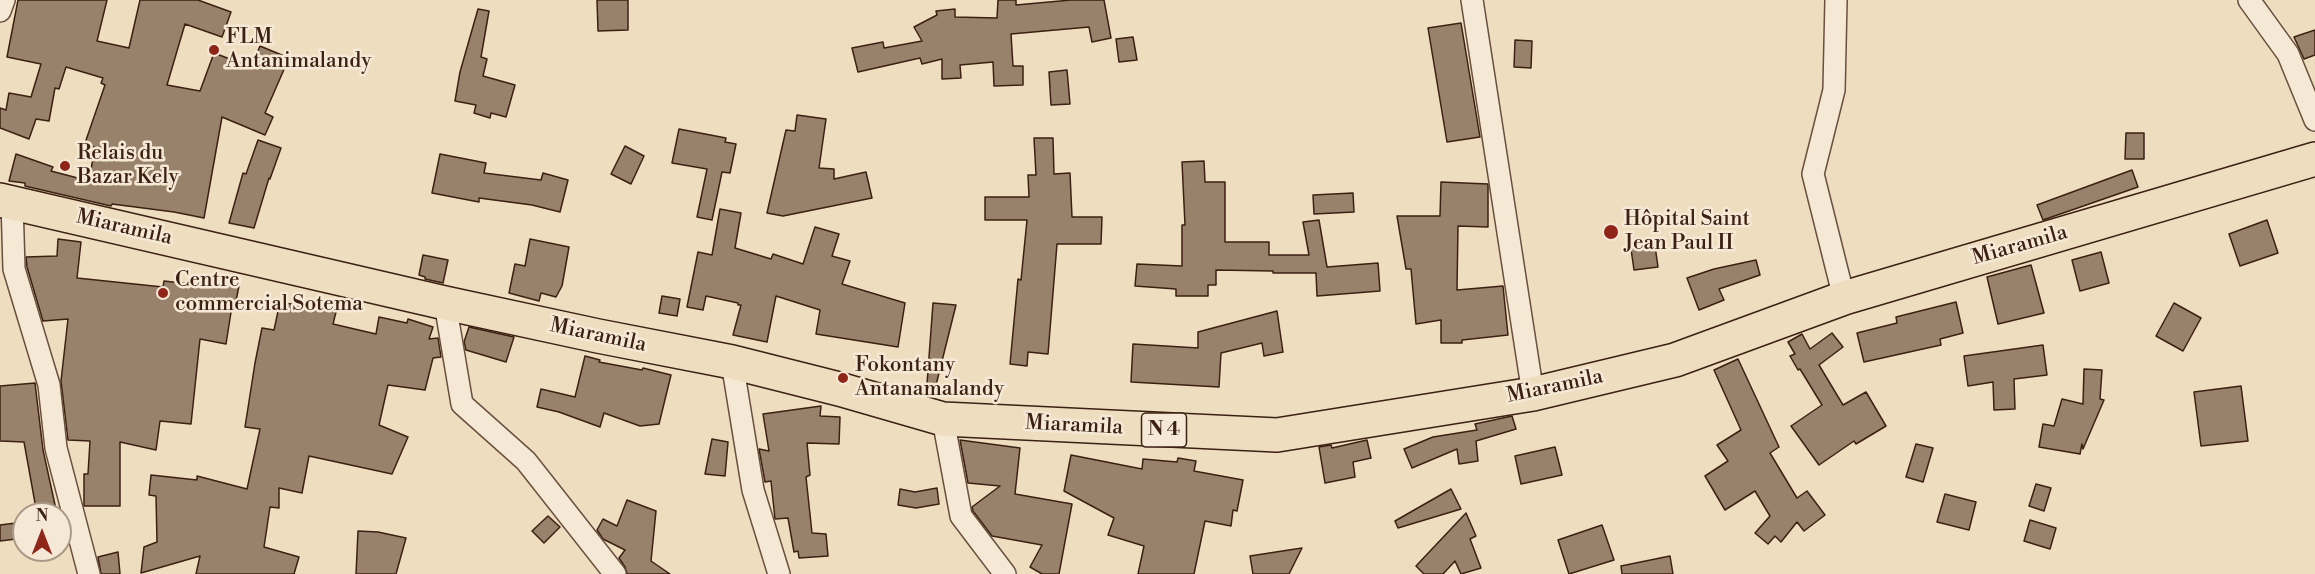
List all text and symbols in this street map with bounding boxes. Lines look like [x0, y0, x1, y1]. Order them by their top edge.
place label: FLM Antanimalandy [226, 25, 372, 75]
marker: FLM Antanimalandy [207, 43, 221, 57]
place label: Relais du Bazar Kely [77, 141, 179, 191]
marker: Relais du Bazar Kely [58, 159, 72, 173]
street label: Miaramila [73, 205, 175, 251]
place label: Hôpital Saint Jean Paul II [1624, 207, 1750, 257]
street label: Miaramila [1969, 220, 2071, 272]
marker: Hôpital Saint Jean Paul II [1602, 223, 1620, 241]
place label: Centre commercial Sotema [175, 268, 363, 318]
marker: Centre commercial Sotema [156, 286, 170, 300]
street label: Miaramila [547, 313, 649, 359]
place label: Fokontany Antanamalandy [855, 353, 1004, 403]
street label: Miaramila [1504, 364, 1606, 410]
marker: Fokontany Antanamalandy [836, 371, 850, 385]
street label: Miaramila [1024, 411, 1124, 441]
road number: N 4 [1142, 413, 1186, 447]
north arrow [12, 502, 72, 562]
text: N [36, 506, 48, 526]

